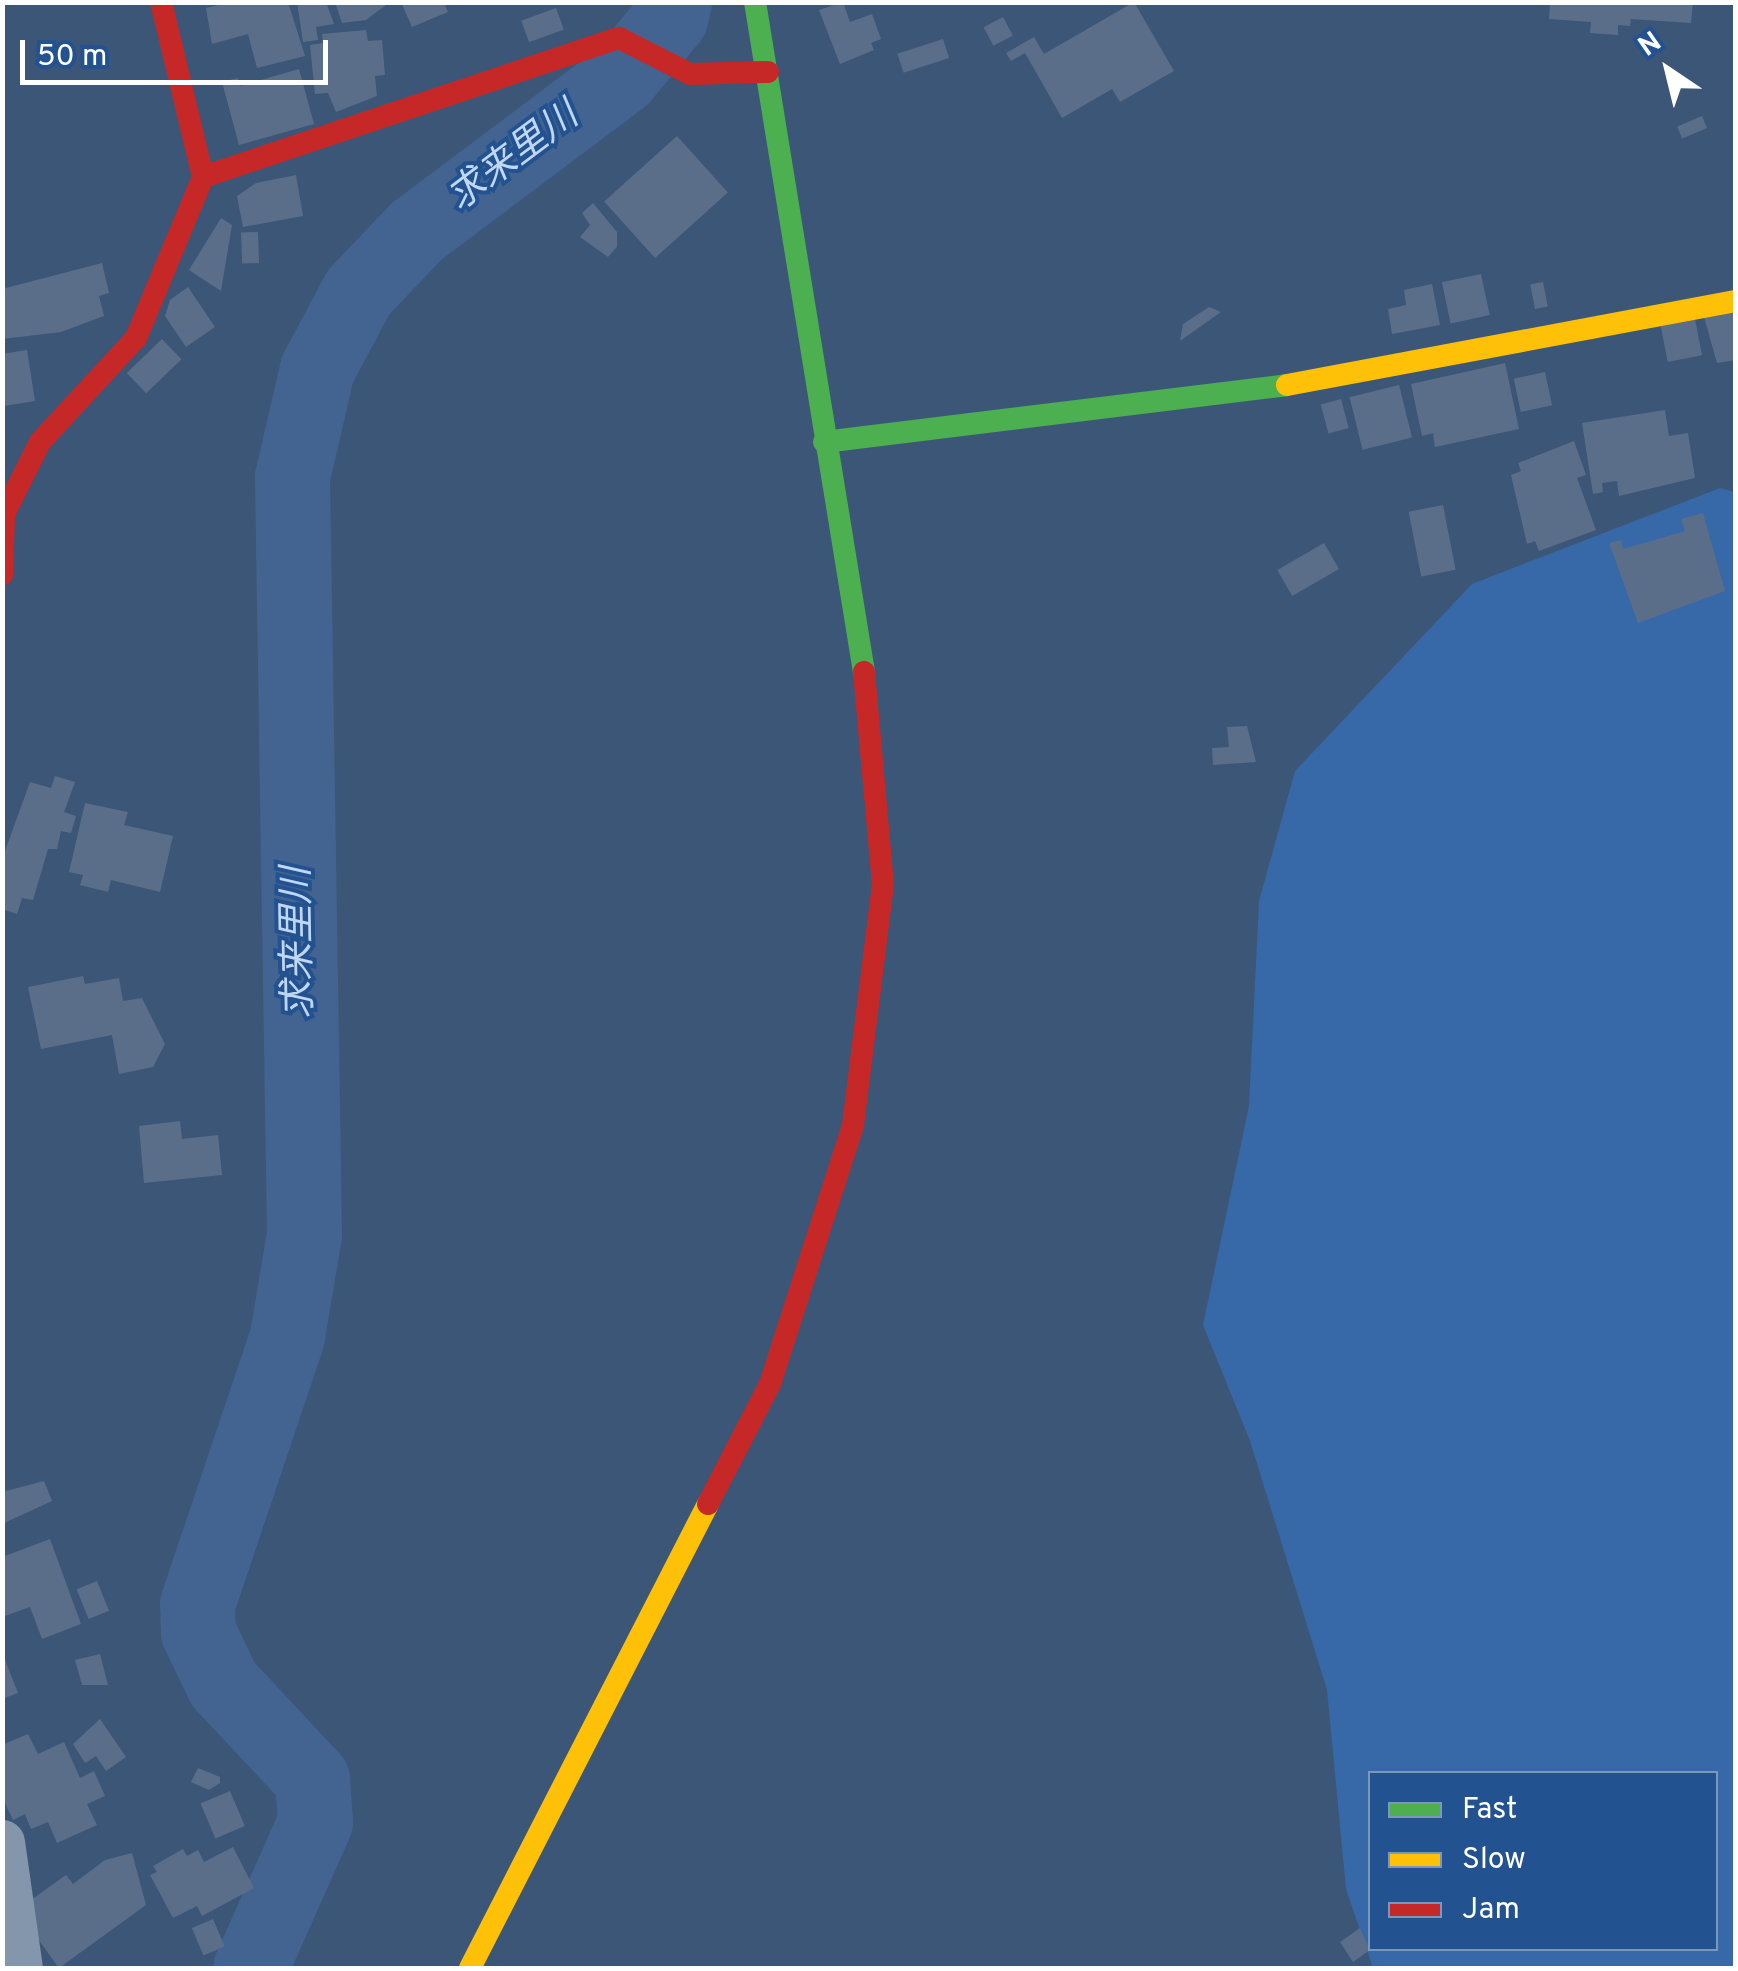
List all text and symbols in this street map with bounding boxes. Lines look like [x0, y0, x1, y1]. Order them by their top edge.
scale bar [25, 20, 332, 82]
north arrow [1618, 20, 1718, 120]
text: N [1632, 25, 1669, 66]
text: 50 m [37, 39, 107, 76]
water label: 求来里川 [440, 94, 588, 222]
water label: 求来里川 [276, 867, 324, 1019]
legend [1368, 1771, 1718, 1951]
text: Fast [1462, 1792, 1517, 1829]
text: Slow [1462, 1842, 1526, 1879]
text: Jam [1462, 1892, 1520, 1929]

